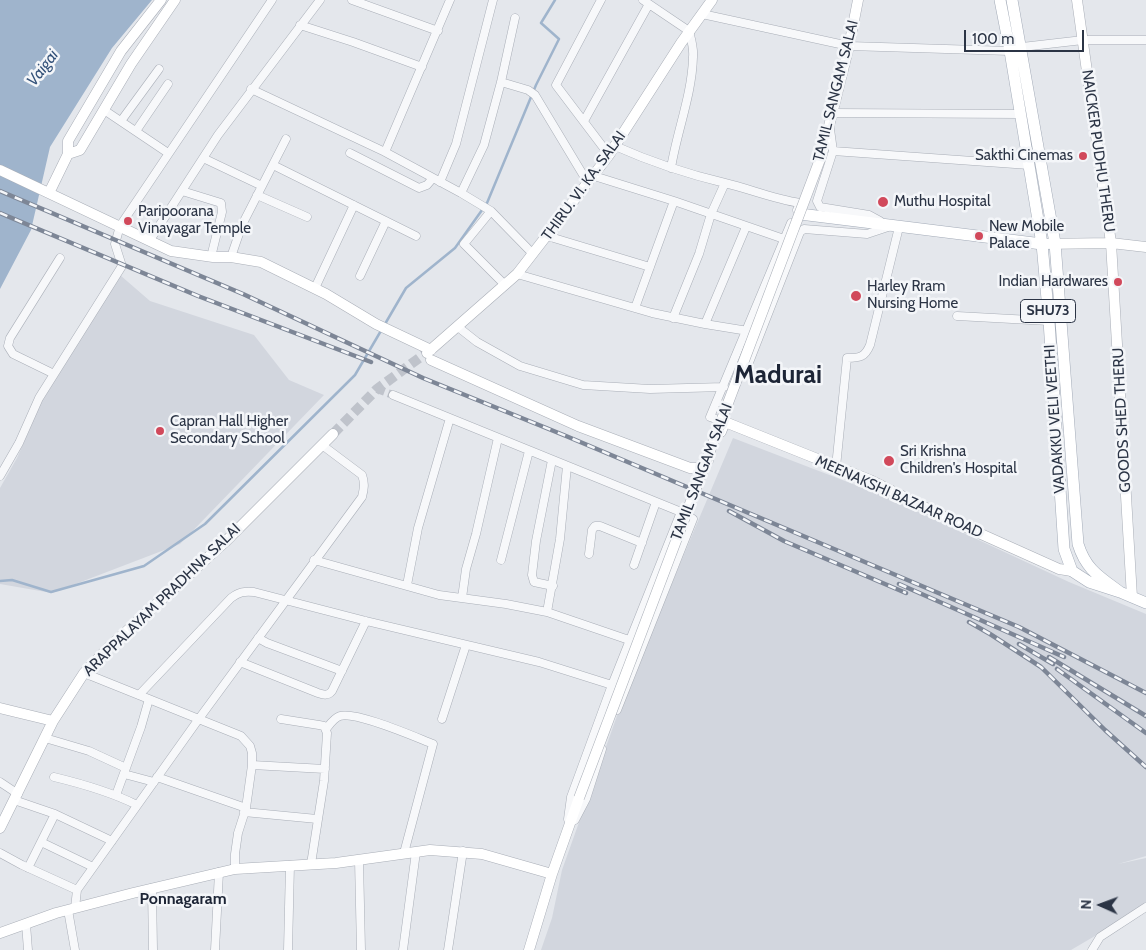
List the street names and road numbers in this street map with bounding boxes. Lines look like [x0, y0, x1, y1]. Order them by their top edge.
street label: TAMIL SANGAM SALAI [810, 18, 862, 164]
street label: NAICKER PUDHU THERU [1078, 69, 1118, 233]
street label: THIRU. VI. KA. SALAI [538, 128, 630, 244]
road number: SHU73 [1020, 300, 1076, 322]
street label: VADAKKU VELI VEETHI [1041, 344, 1069, 494]
street label: GOODS SHED THERU [1109, 347, 1135, 493]
street label: TAMIL SANGAM SALAI [668, 401, 736, 543]
street label: MEENAKSHI BAZAAR ROAD [812, 452, 986, 542]
street label: ARAPPALAYAM PRADHNA SALAI [80, 520, 244, 680]

